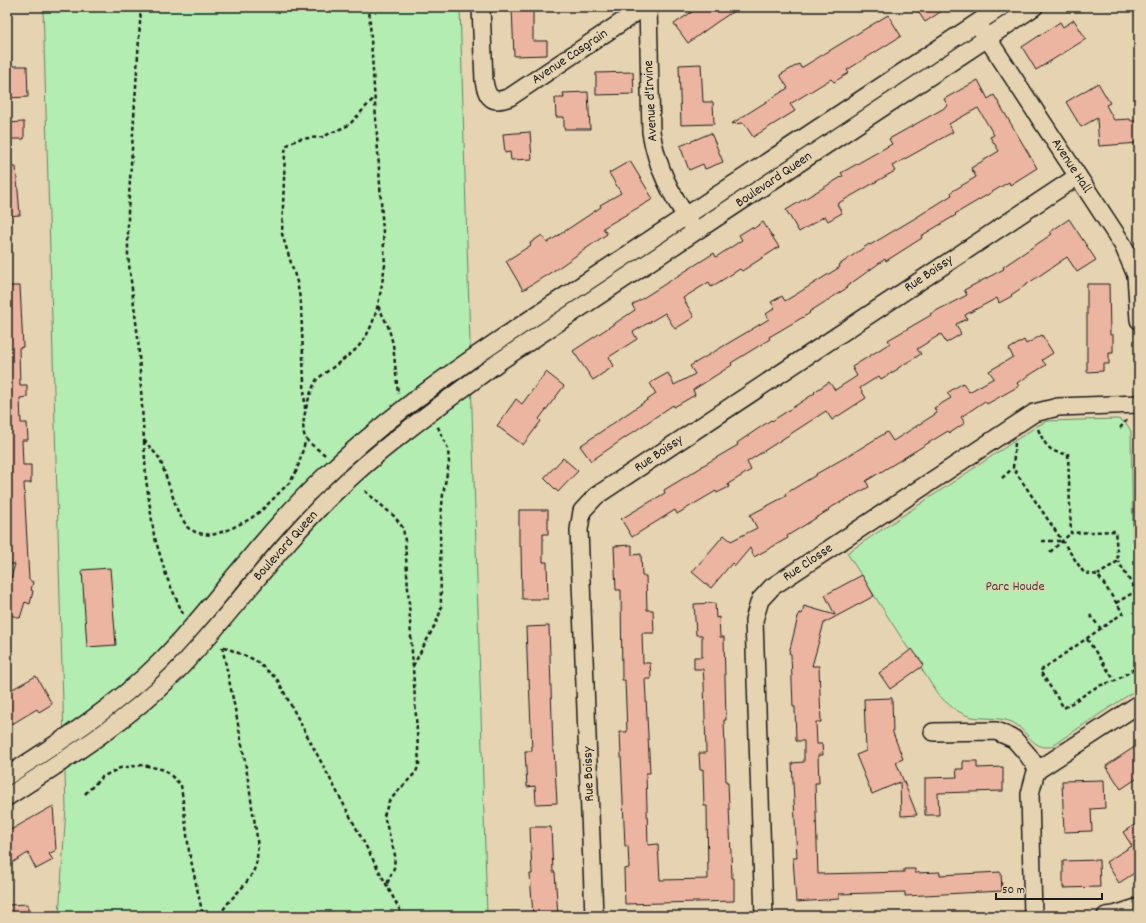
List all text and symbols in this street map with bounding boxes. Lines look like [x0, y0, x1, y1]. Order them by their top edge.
street label: Avenue Casgrain [528, 24, 612, 90]
street label: Avenue d'Irvine [639, 60, 663, 142]
street label: Avenue Hall [1046, 135, 1097, 198]
street label: Boulevard Queen [732, 147, 816, 213]
street label: Rue Boissy [901, 250, 958, 298]
street label: Rue Boissy [631, 430, 688, 478]
street label: Boulevard Queen [249, 506, 323, 586]
street label: Rue Closse [779, 539, 837, 587]
park label: Parc Houde [985, 577, 1045, 597]
street label: Rue Boissy [578, 746, 600, 802]
scale bar [996, 875, 1102, 901]
text: 50 m [1002, 882, 1025, 899]

